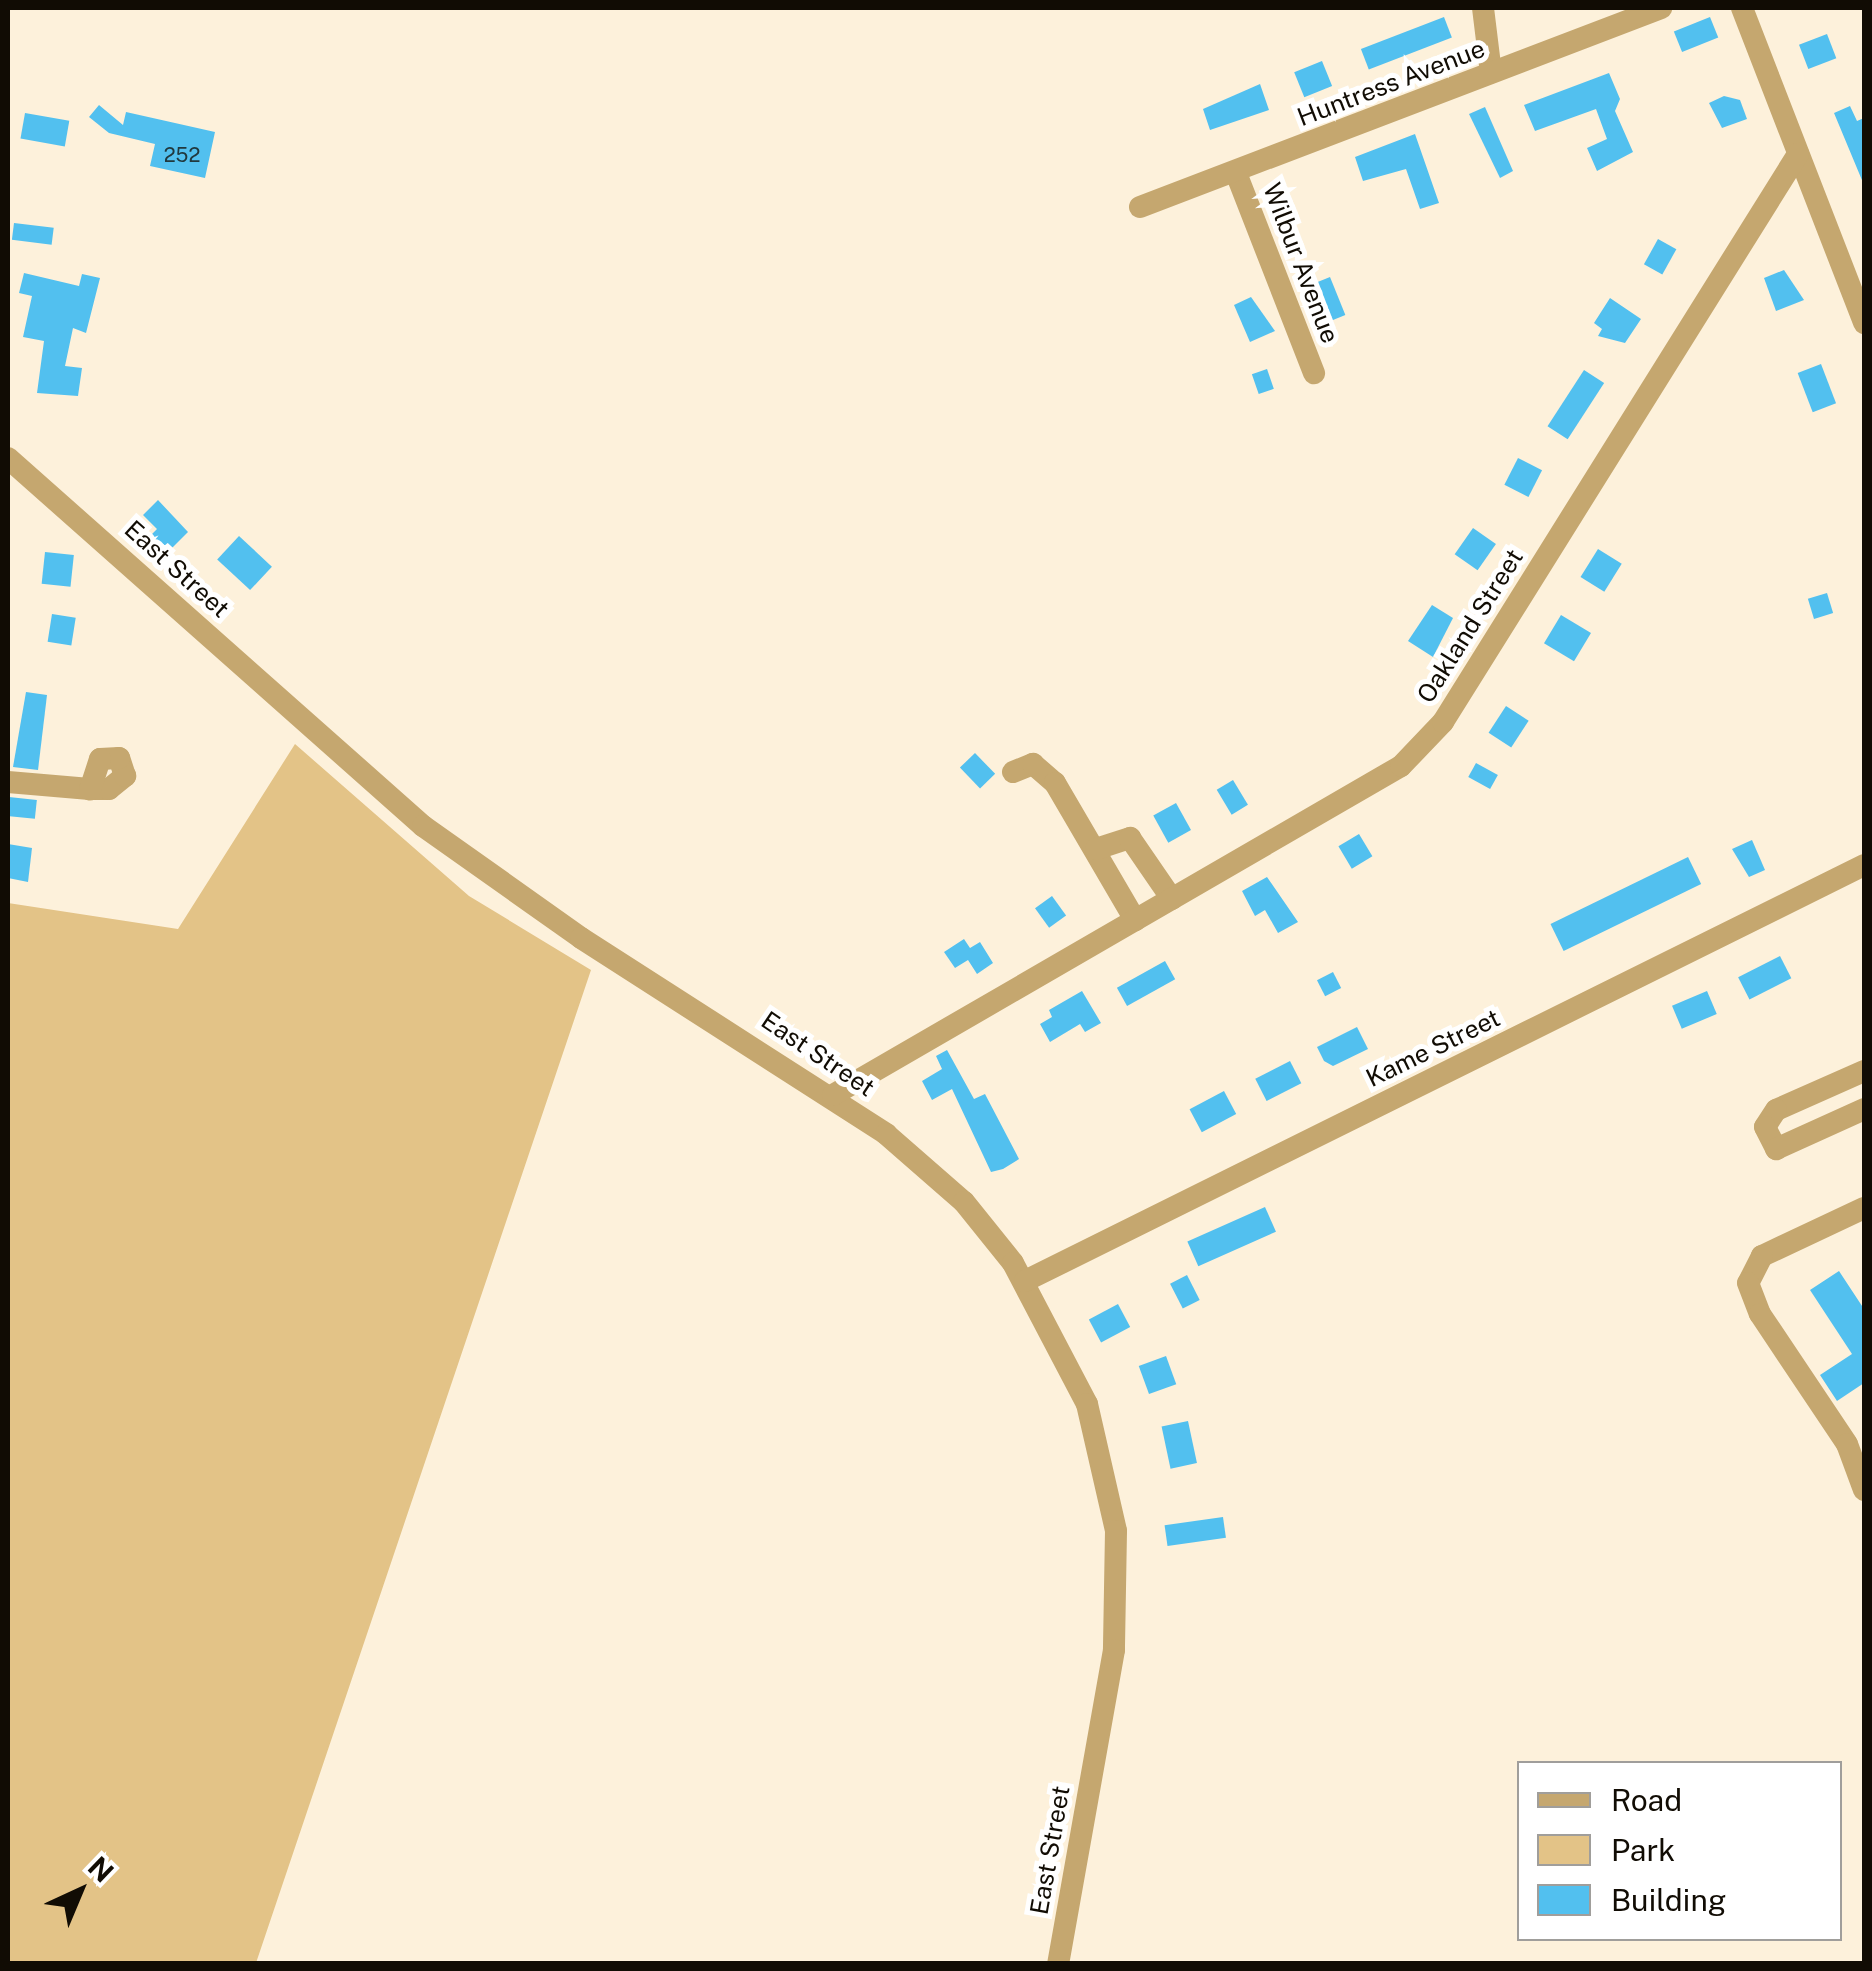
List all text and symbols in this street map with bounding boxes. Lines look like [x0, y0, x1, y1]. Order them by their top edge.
street label: Huntress Avenue [1293, 33, 1489, 133]
house number: 252 [164, 143, 200, 167]
street label: Wilbur Avenue [1257, 179, 1345, 347]
street label: East Street [119, 514, 235, 624]
street label: Oakland Street [1411, 544, 1529, 708]
street label: Kame Street [1361, 1003, 1505, 1093]
street label: East Street [756, 1005, 880, 1103]
legend [1517, 1761, 1842, 1941]
text: Road [1611, 1782, 1682, 1818]
street label: East Street [1024, 1783, 1076, 1917]
text: Park [1611, 1832, 1675, 1868]
north arrow [30, 1841, 130, 1941]
text: N [82, 1850, 121, 1889]
text: Building [1611, 1882, 1726, 1918]

